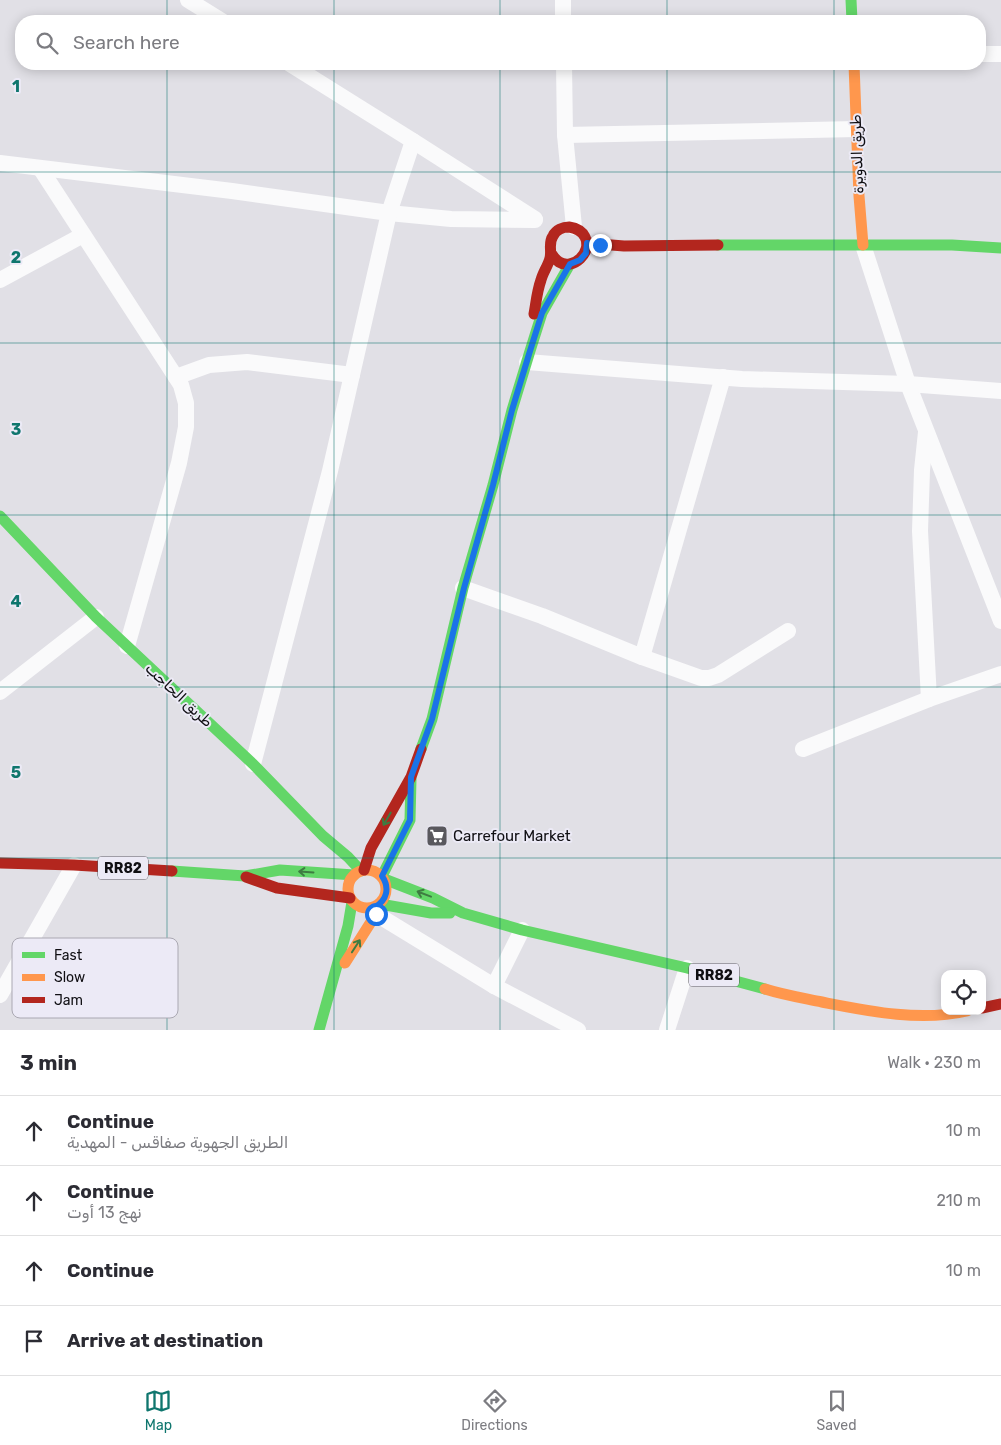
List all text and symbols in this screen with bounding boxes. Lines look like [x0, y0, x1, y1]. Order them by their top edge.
search box [15, 15, 986, 70]
icon: search [33, 29, 61, 57]
text: Search here [73, 31, 180, 54]
text: 1 [12, 77, 20, 96]
street label: طريق الدويرة [847, 114, 868, 194]
route end [589, 234, 612, 257]
text: 2 [11, 248, 21, 267]
text: 3 [11, 420, 21, 439]
text: 4 [11, 592, 22, 611]
street label: طريق الحاجب [142, 659, 216, 731]
text: 5 [11, 763, 21, 782]
one-way arrow [381, 812, 391, 826]
supermarket icon: Carrefour Market [425, 824, 449, 848]
place label: Carrefour Market [453, 827, 571, 845]
road number: RR82 [98, 856, 148, 880]
one-way arrow [298, 867, 314, 876]
one-way arrow [417, 889, 432, 898]
route start [365, 903, 388, 926]
legend [12, 938, 178, 1018]
one-way arrow [351, 939, 361, 953]
text: Fast [54, 947, 83, 964]
road number: RR82 [689, 964, 739, 986]
text: Slow [54, 969, 85, 986]
map controls [941, 970, 986, 1015]
button: locate [941, 970, 986, 1015]
text: Jam [54, 992, 83, 1009]
text: 3 min [20, 1050, 77, 1075]
text: Walk · 230 m [887, 1053, 981, 1072]
text: Continue [67, 1110, 154, 1133]
icon: ahead [20, 1117, 48, 1145]
text: 10 m [946, 1121, 981, 1140]
text: الطريق الجهوية صفاقس - المهدية [67, 1133, 288, 1152]
text: Continue [67, 1180, 154, 1203]
icon: ahead [20, 1187, 48, 1215]
text: 210 m [936, 1191, 981, 1210]
text: نهج 13 أوت [67, 1203, 142, 1222]
icon: ahead [20, 1257, 48, 1285]
text: Continue [67, 1259, 154, 1282]
text: 10 m [946, 1261, 981, 1280]
icon: arrive [20, 1327, 48, 1355]
text: Arrive at destination [67, 1329, 263, 1352]
tab: Map [144, 1387, 172, 1434]
tab: Directions [461, 1387, 528, 1434]
tab: Saved [817, 1387, 857, 1434]

